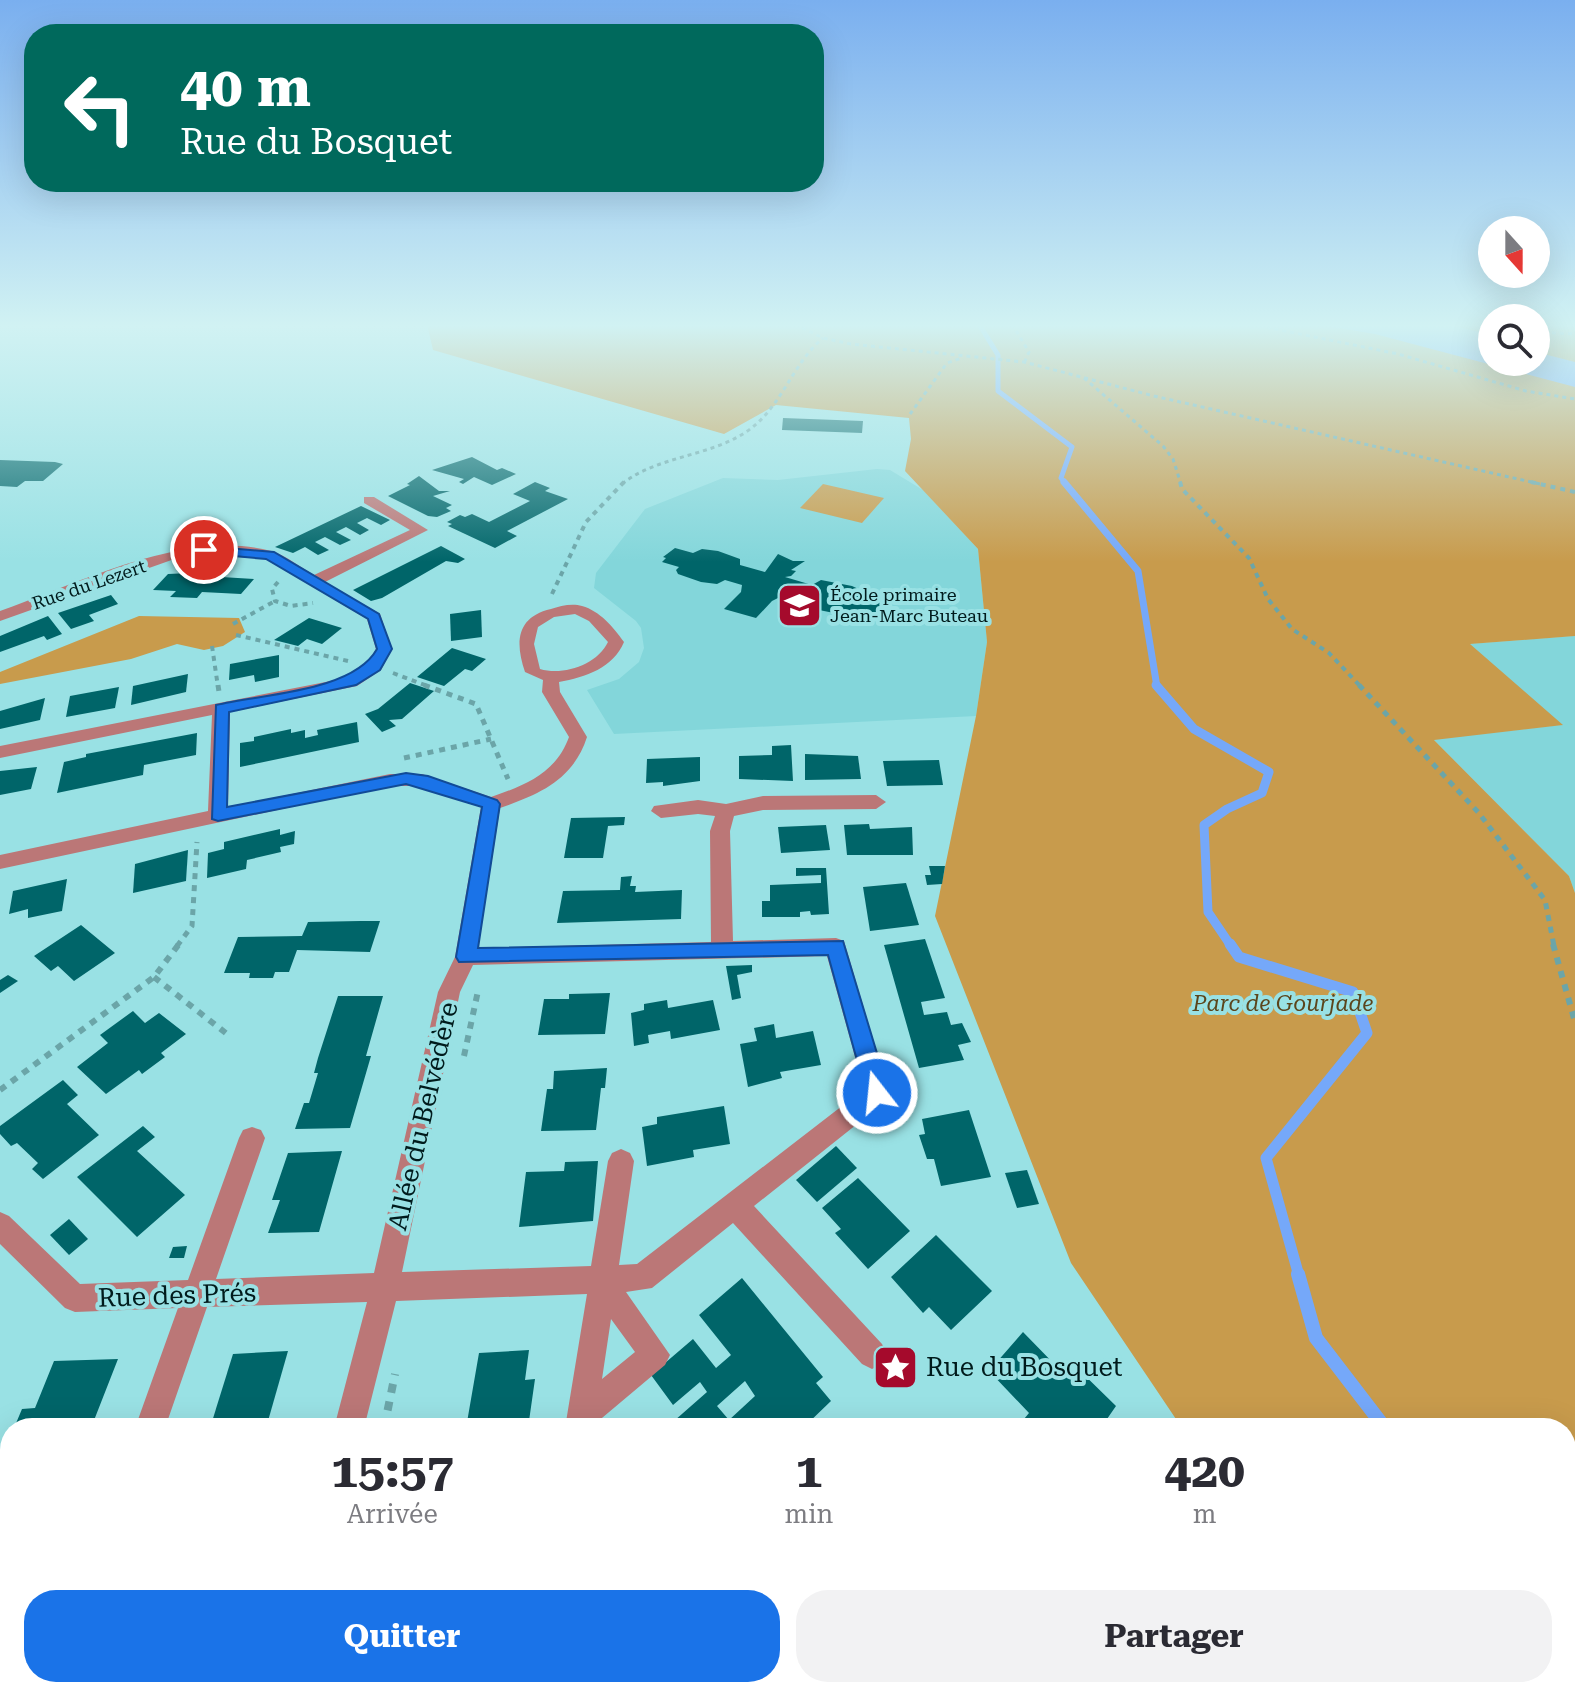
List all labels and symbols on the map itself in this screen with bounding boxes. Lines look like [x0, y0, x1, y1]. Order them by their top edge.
north arrow [1478, 216, 1550, 288]
pin [170, 516, 238, 584]
street label: Rue du Lezert [29, 555, 149, 614]
school or university icon: École primaire Jean-Marc Buteau [775, 581, 823, 629]
place label: École primaire Jean-Marc Buteau [830, 584, 988, 626]
park label: Parc de Gourjade [1192, 991, 1373, 1016]
street label: Allée du Belvédère [382, 999, 464, 1233]
position arrow [835, 1051, 919, 1135]
street label: Rue des Prés [97, 1277, 257, 1313]
place icon: Rue du Bosquet [871, 1343, 919, 1391]
place label: Rue du Bosquet [926, 1352, 1123, 1382]

